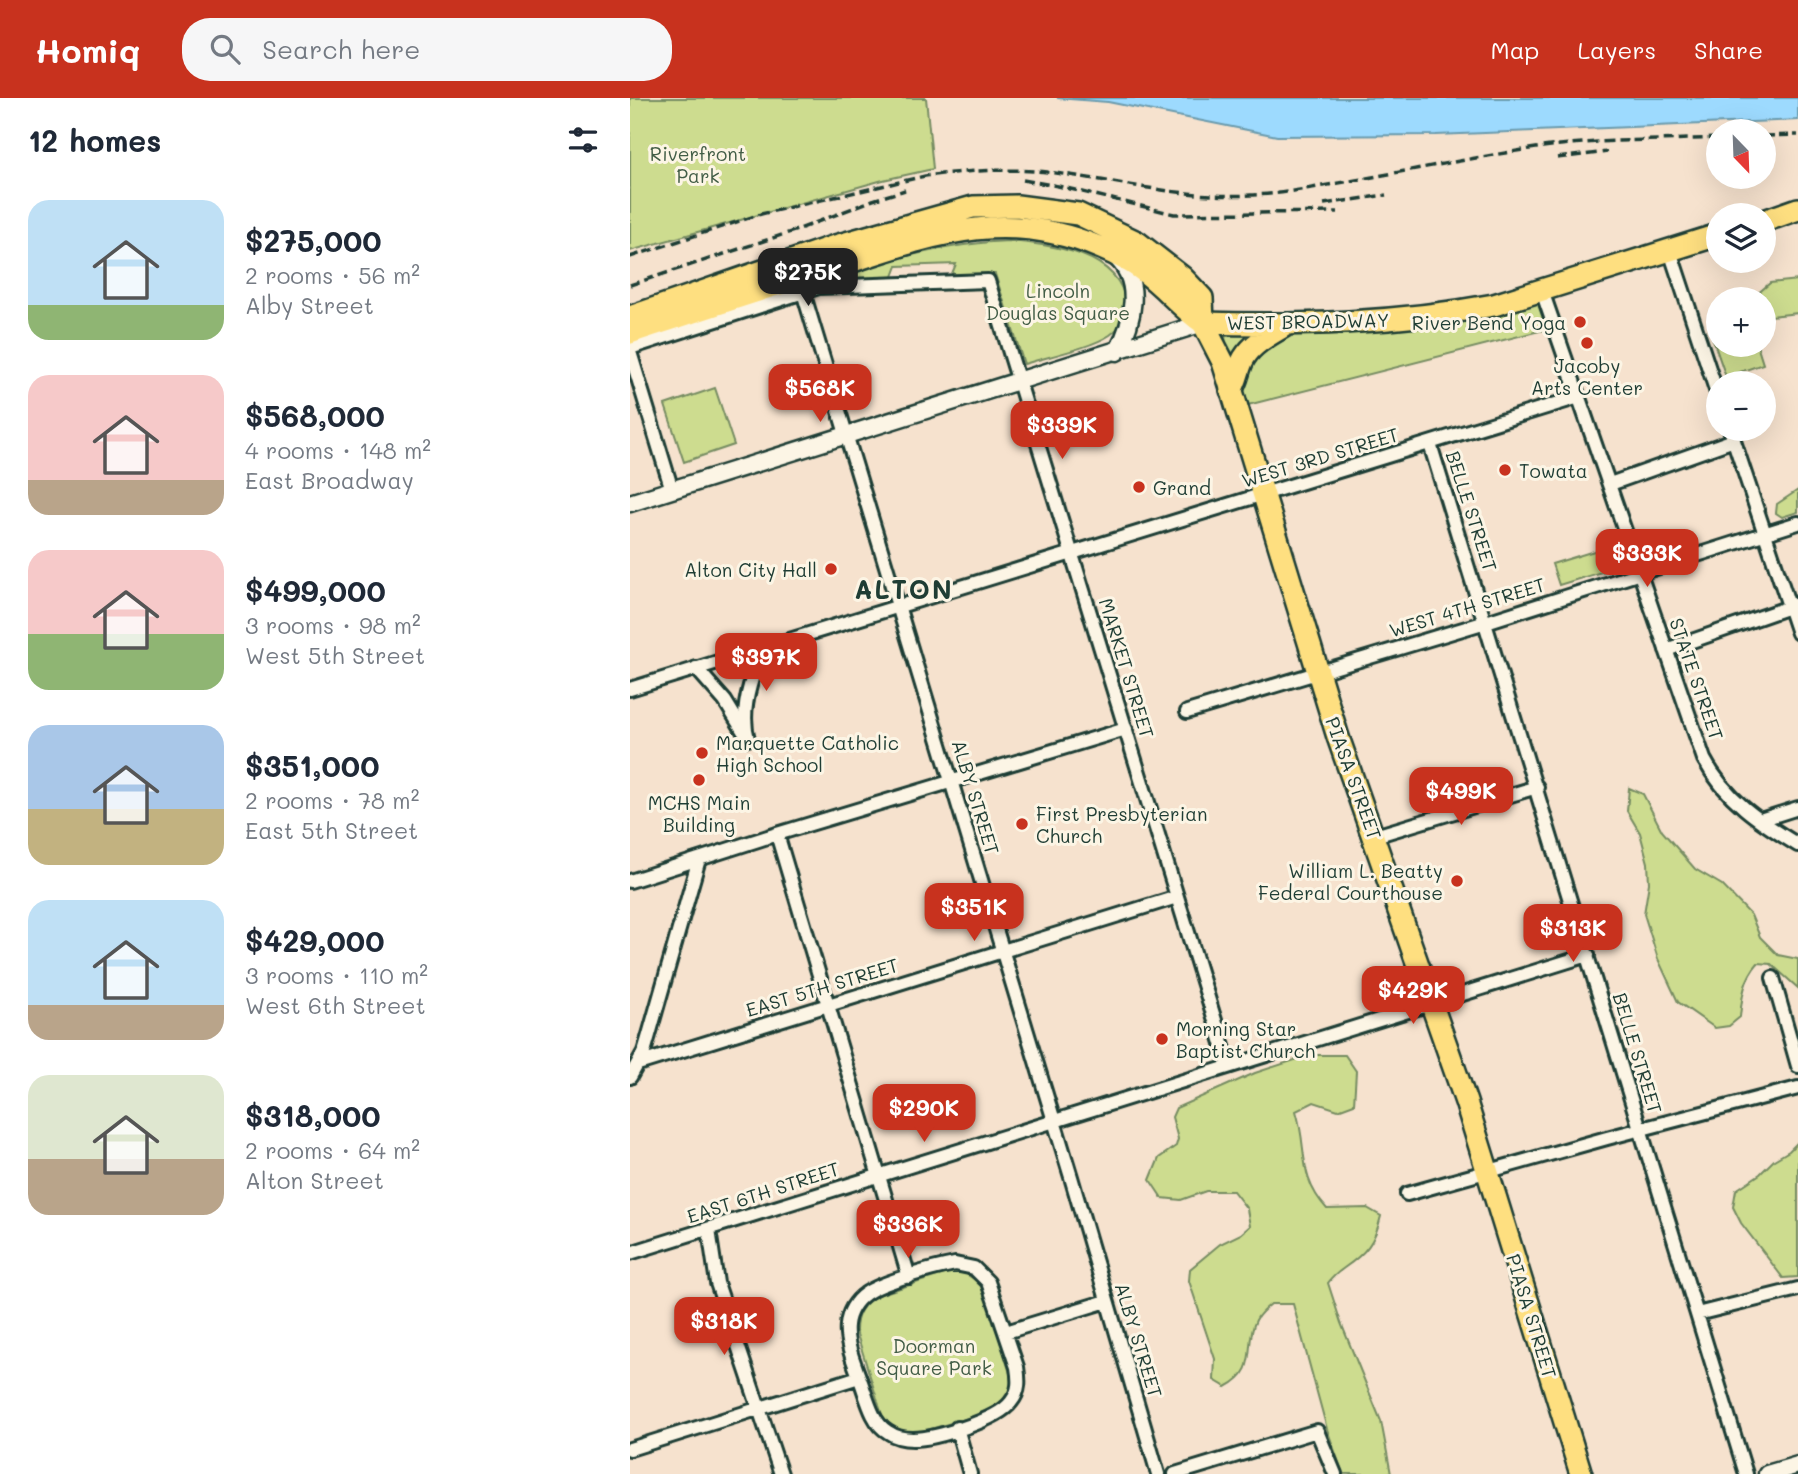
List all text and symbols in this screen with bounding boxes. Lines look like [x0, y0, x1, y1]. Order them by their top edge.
search box [182, 18, 672, 81]
text: Homiq [35, 28, 140, 71]
icon: search [206, 30, 244, 68]
text: Search here [262, 32, 420, 66]
text: Map [1491, 34, 1539, 65]
text: Layers [1577, 34, 1656, 65]
text: Share [1694, 34, 1763, 65]
north arrow [1706, 119, 1776, 189]
map controls [1706, 119, 1776, 441]
text: 12 homes [28, 120, 161, 160]
icon: filters [564, 121, 602, 159]
park label: Riverfront Park [650, 141, 746, 188]
button: layers [1706, 203, 1776, 273]
text: $275,000 [245, 220, 382, 260]
icon: home [84, 228, 168, 312]
pin: $275K [759, 248, 857, 308]
text: $275K [774, 256, 842, 286]
text: 2 rooms · 56 m² [245, 260, 420, 290]
park label: Lincoln Douglas Square [986, 278, 1130, 325]
button: + [1706, 287, 1776, 357]
text: Alby Street [245, 290, 374, 320]
street label: WEST BROADWAY [1227, 307, 1389, 335]
place label: River Bend Yoga [1412, 310, 1566, 335]
marker: River Bend Yoga [1572, 314, 1588, 330]
marker: Jacoby Arts Center [1579, 335, 1595, 351]
place label: Jacoby Arts Center [1531, 353, 1643, 400]
pin: $568K [771, 364, 869, 424]
button: − [1706, 371, 1776, 441]
text: $568K [785, 372, 855, 402]
text: $568,000 [245, 395, 385, 435]
pin: $339K [1013, 402, 1111, 461]
icon: home [84, 403, 168, 487]
text: $339K [1027, 409, 1097, 439]
street label: WEST 3RD STREET [1238, 421, 1402, 493]
text: 4 rooms · 148 m² [245, 435, 431, 465]
street label: BELLE STREET [1441, 447, 1503, 575]
place label: Towata [1519, 458, 1588, 483]
marker: Towata [1497, 462, 1513, 478]
text: East Broadway [245, 465, 414, 495]
place label: Grand [1153, 475, 1211, 500]
marker: Grand [1131, 479, 1147, 495]
pin: $333K [1598, 530, 1696, 589]
text: $333K [1612, 537, 1682, 567]
place label: Alton City Hall [684, 557, 817, 582]
marker: Alton City Hall [823, 561, 839, 577]
text: $499,000 [245, 570, 386, 610]
street label: WEST 4TH STREET [1386, 571, 1548, 643]
district label: ALTON [854, 572, 954, 606]
icon: home [84, 578, 168, 662]
street label: MARKET STREET [1094, 595, 1160, 741]
text: 3 rooms · 98 m² [245, 610, 421, 640]
street label: STATE STREET [1664, 615, 1730, 743]
pin: $397K [717, 634, 815, 693]
text: West 5th Street [245, 640, 425, 670]
text: $397K [731, 641, 801, 671]
street label: PIASA STREET [1320, 713, 1388, 843]
place label: Marquette Catholic High School [716, 730, 899, 777]
street label: ALBY STREET [947, 736, 1005, 858]
text: $351,000 [245, 745, 379, 785]
marker: Marquette Catholic High School [694, 745, 710, 761]
icon: home [84, 753, 168, 837]
pin: $499K [1412, 768, 1510, 827]
marker: MCHS Main Building [691, 772, 707, 788]
text: $499K [1425, 775, 1497, 805]
text: 2 rooms · 78 m² [245, 785, 419, 815]
place label: MCHS Main Building [648, 790, 750, 837]
place label: First Presbyterian Church [1036, 801, 1208, 848]
text: East 5th Street [245, 815, 418, 845]
marker: First Presbyterian Church [1014, 816, 1030, 832]
place label: William L. Beatty Federal Courthouse [1258, 858, 1443, 905]
marker: William L. Beatty Federal Courthouse [1449, 873, 1465, 889]
pin: $351K [925, 884, 1023, 943]
text: $351K [941, 891, 1007, 921]
pin: $313K [1524, 904, 1622, 964]
text: $313K [1539, 912, 1607, 942]
text: $429,000 [245, 920, 384, 960]
icon: home [84, 928, 168, 1012]
street label: EAST 5TH STREET [743, 952, 901, 1022]
text: 3 rooms · 110 m² [245, 960, 428, 990]
pin: $429K [1364, 967, 1462, 1026]
text: $429K [1378, 974, 1448, 1004]
street label: BELLE STREET [1608, 989, 1668, 1117]
text: West 6th Street [245, 990, 426, 1020]
place label: Morning Star Baptist Church [1176, 1016, 1315, 1063]
marker: Morning Star Baptist Church [1154, 1031, 1170, 1047]
pin: $290K [875, 1084, 973, 1144]
text: $290K [889, 1092, 959, 1122]
text: $318,000 [245, 1095, 381, 1135]
icon: home [84, 1103, 168, 1187]
text: 2 rooms · 64 m² [245, 1135, 420, 1165]
street label: EAST 6TH STREET [684, 1156, 842, 1228]
text: Alton Street [245, 1165, 384, 1195]
pin: $336K [859, 1200, 957, 1260]
text: $336K [873, 1208, 943, 1238]
street label: PIASA STREET [1501, 1251, 1563, 1381]
street label: ALBY STREET [1110, 1279, 1168, 1401]
pin: $318K [675, 1298, 773, 1357]
text: $318K [690, 1305, 758, 1335]
park label: Doorman Square Park [876, 1333, 992, 1380]

